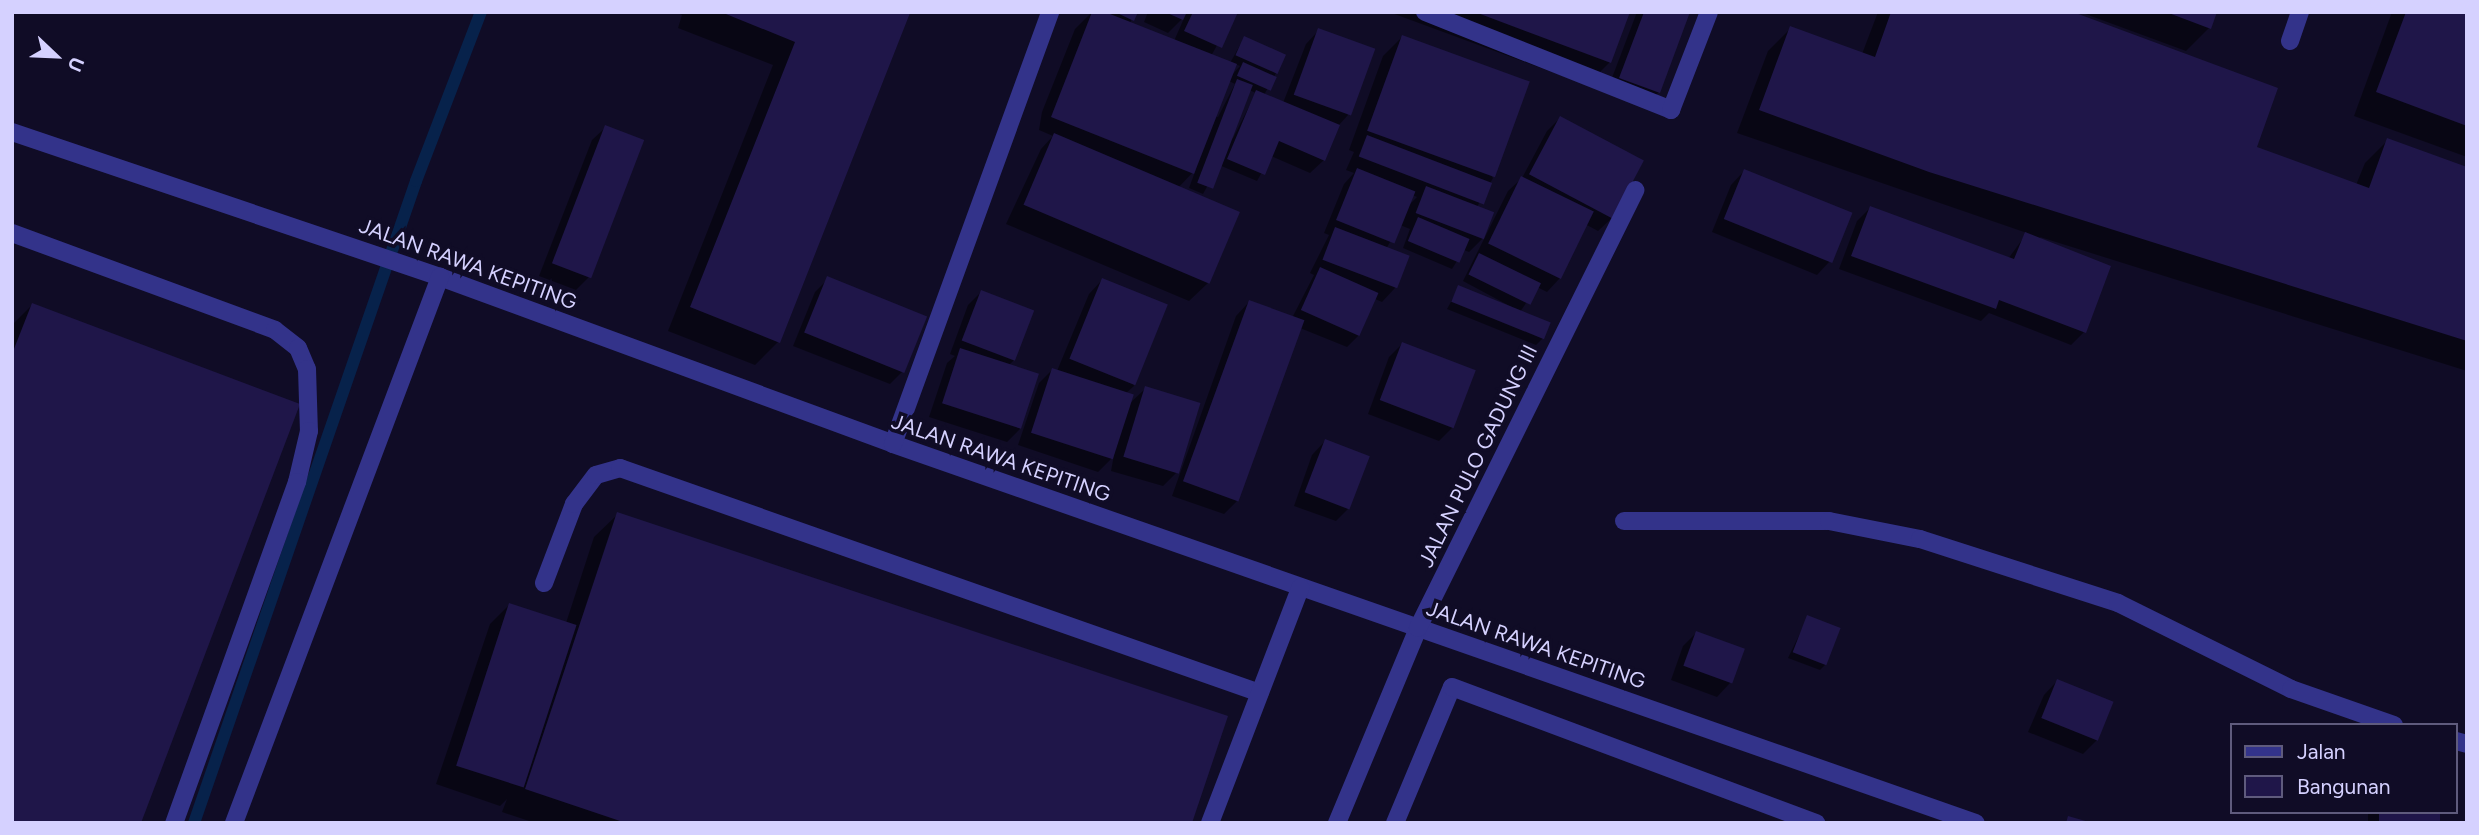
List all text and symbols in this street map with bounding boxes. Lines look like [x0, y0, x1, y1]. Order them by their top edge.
north arrow [21, 21, 91, 91]
text: U [63, 54, 89, 75]
street label: JALAN RAWA KEPITING [356, 213, 580, 315]
street label: JALAN PULO GADUNG III [1413, 341, 1543, 571]
street label: JALAN RAWA KEPITING [888, 409, 1114, 507]
street label: JALAN RAWA KEPITING [1423, 596, 1649, 694]
legend [2230, 723, 2458, 814]
text: Jalan [2297, 739, 2346, 764]
text: Bangunan [2297, 774, 2390, 799]

